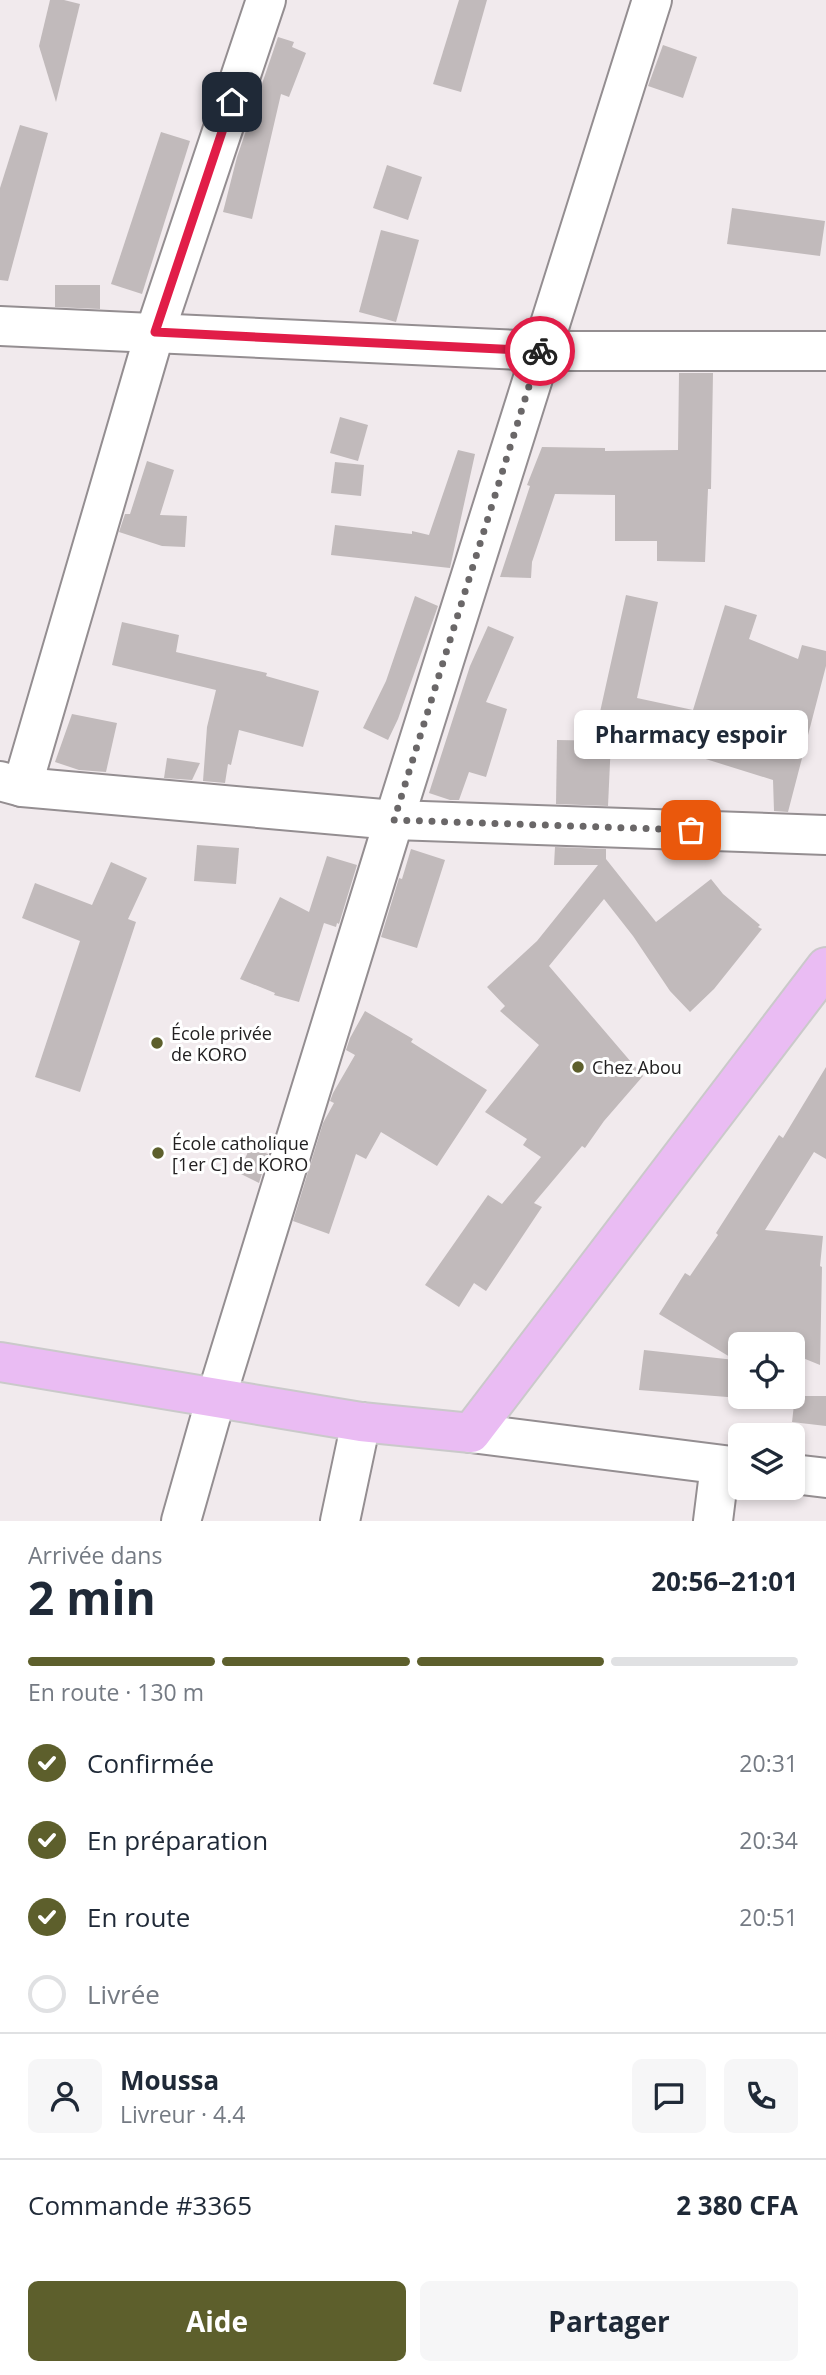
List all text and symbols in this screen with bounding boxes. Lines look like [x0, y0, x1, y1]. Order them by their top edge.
pin [202, 72, 262, 132]
icon: home [213, 83, 251, 121]
courier [505, 316, 575, 386]
icon: bike [521, 332, 559, 370]
callout: Pharmacy espoir [574, 711, 808, 760]
text: Pharmacy espoir [595, 718, 787, 750]
pin [661, 800, 721, 860]
icon: bag [672, 811, 710, 849]
place label: École privée de KORO [171, 1021, 272, 1066]
marker: École privée de KORO [149, 1035, 165, 1051]
place label: Chez Abou [592, 1055, 682, 1079]
marker: Chez Abou [570, 1059, 586, 1075]
place label: École catholique [1er C] de KORO [172, 1131, 309, 1176]
marker: École catholique [1er C] de KORO [150, 1145, 166, 1161]
map controls [728, 1332, 805, 1500]
button: locate [728, 1332, 805, 1409]
button: layers [728, 1423, 805, 1500]
text: Arrivée dans [28, 1539, 162, 1571]
text: 20:56–21:01 [651, 1563, 798, 1599]
text: 2 min [28, 1566, 156, 1628]
text: En route · 130 m [28, 1676, 204, 1708]
icon: check [28, 1744, 66, 1782]
text: Confirmée [87, 1745, 214, 1781]
text: 20:31 [739, 1747, 798, 1779]
icon: check [28, 1821, 66, 1859]
text: En préparation [87, 1822, 268, 1858]
text: 20:34 [739, 1824, 798, 1856]
icon: check [28, 1898, 66, 1936]
text: En route [87, 1899, 190, 1935]
text: 20:51 [739, 1901, 798, 1933]
text: Livrée [87, 1976, 160, 2012]
button: person [28, 2059, 102, 2133]
button: chat [632, 2059, 706, 2133]
button: phone [724, 2059, 798, 2133]
text: Moussa [120, 2062, 219, 2098]
text: Livreur · 4.4 [120, 2098, 245, 2130]
text: Commande #3365 [28, 2187, 252, 2223]
text: 2 380 CFA [676, 2187, 798, 2223]
button: Aide [28, 2281, 406, 2361]
button: Partager [420, 2281, 798, 2361]

